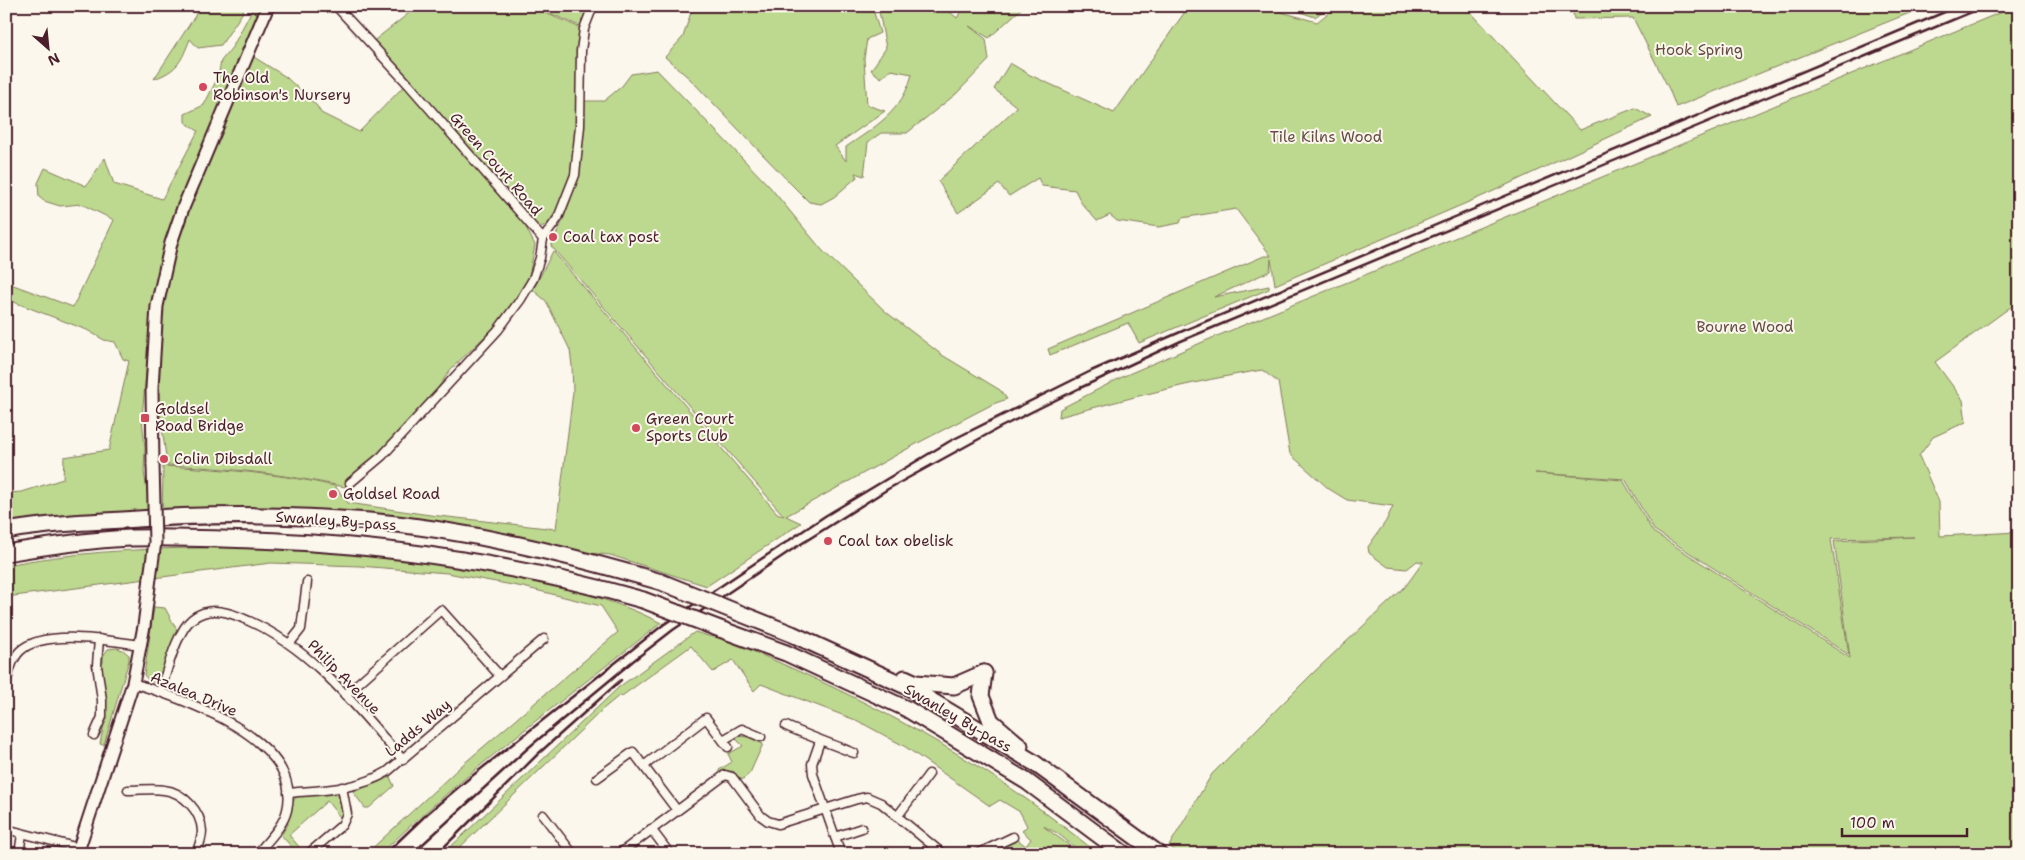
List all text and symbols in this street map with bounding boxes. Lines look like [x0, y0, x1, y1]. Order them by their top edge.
north arrow [22, 22, 72, 72]
park label: Hook Spring [1655, 40, 1743, 60]
text: N [45, 49, 63, 70]
place label: The Old Robinson's Nursery [213, 68, 351, 105]
marker: The Old Robinson's Nursery [197, 81, 209, 93]
street label: Green Court Road [445, 108, 547, 220]
park label: Tile Kilns Wood [1270, 127, 1383, 147]
place label: Coal tax post [563, 227, 659, 247]
marker: Coal tax post [547, 231, 559, 243]
park label: Bourne Wood [1696, 317, 1794, 337]
place label: Goldsel Road Bridge [155, 399, 244, 436]
place label: Green Court Sports Club [646, 409, 734, 446]
marker: Goldsel Road Bridge [139, 412, 151, 424]
marker: Green Court Sports Club [630, 422, 642, 434]
place label: Colin Dibsdall [174, 449, 273, 469]
marker: Colin Dibsdall [158, 453, 170, 465]
place label: Goldsel Road [343, 484, 441, 504]
marker: Goldsel Road [327, 488, 339, 500]
street label: Swanley By-pass [275, 507, 397, 535]
place label: Coal tax obelisk [838, 531, 954, 551]
marker: Coal tax obelisk [822, 535, 834, 547]
street label: Philip Avenue [303, 635, 385, 719]
street label: Azalea Drive [148, 667, 240, 721]
street label: Swanley By-pass [901, 679, 1015, 757]
street label: Ladds Way [381, 695, 455, 761]
scale bar [1842, 805, 1968, 837]
text: 100 m [1850, 813, 1895, 833]

